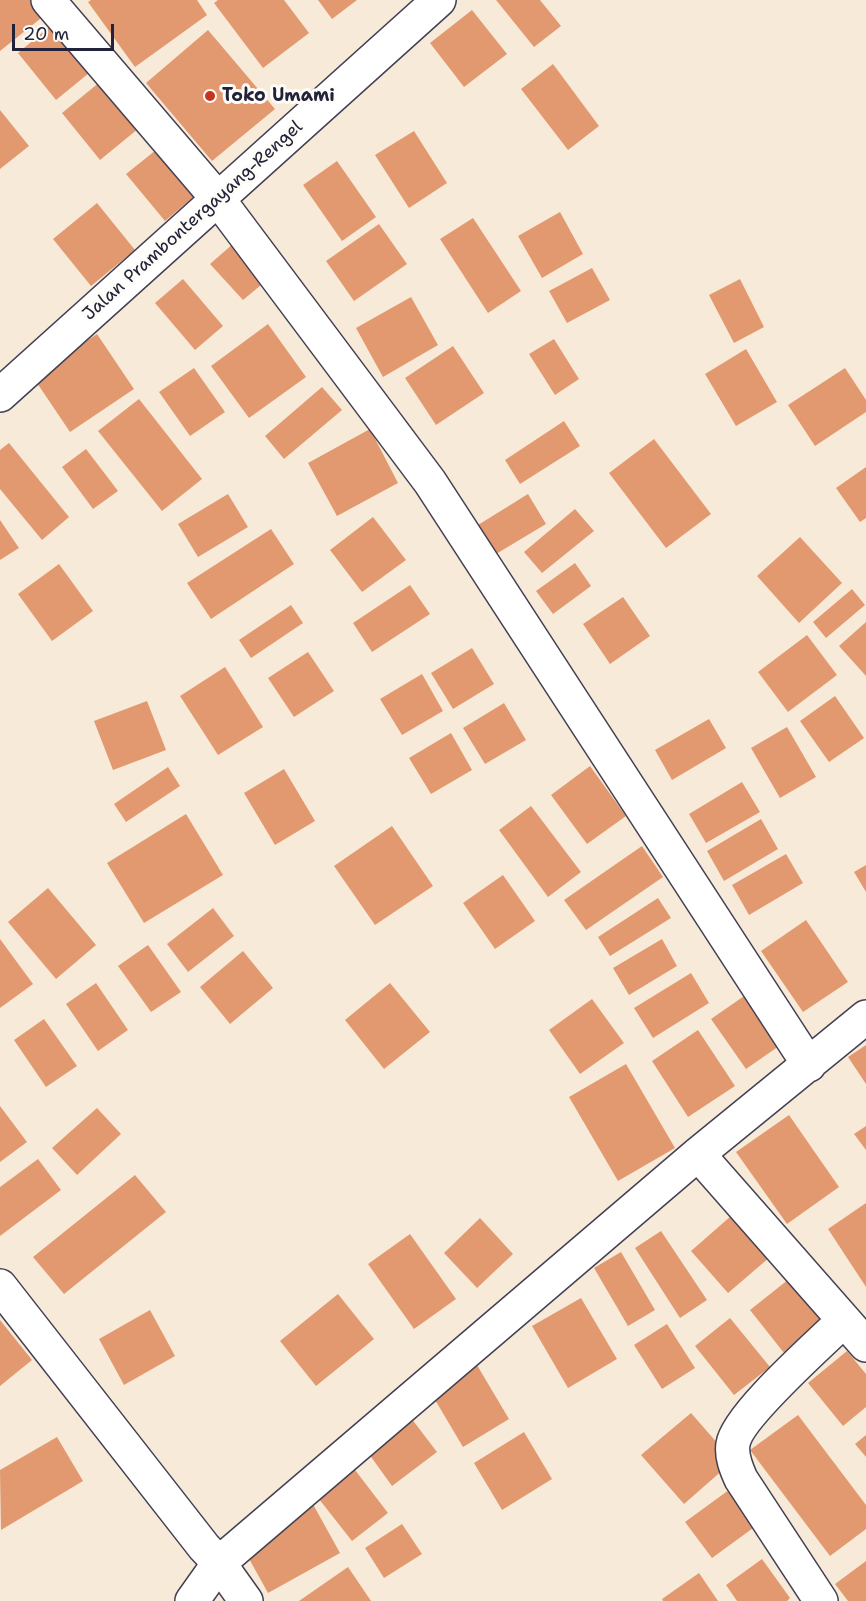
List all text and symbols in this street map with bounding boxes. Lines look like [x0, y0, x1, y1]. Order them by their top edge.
scale bar [15, 12, 117, 50]
text: 20 m [23, 22, 69, 46]
place label: Toko Umami [222, 85, 335, 107]
marker: Toko Umami [203, 89, 217, 103]
street label: Jalan Prambontergayang-Rengel [79, 116, 307, 326]

